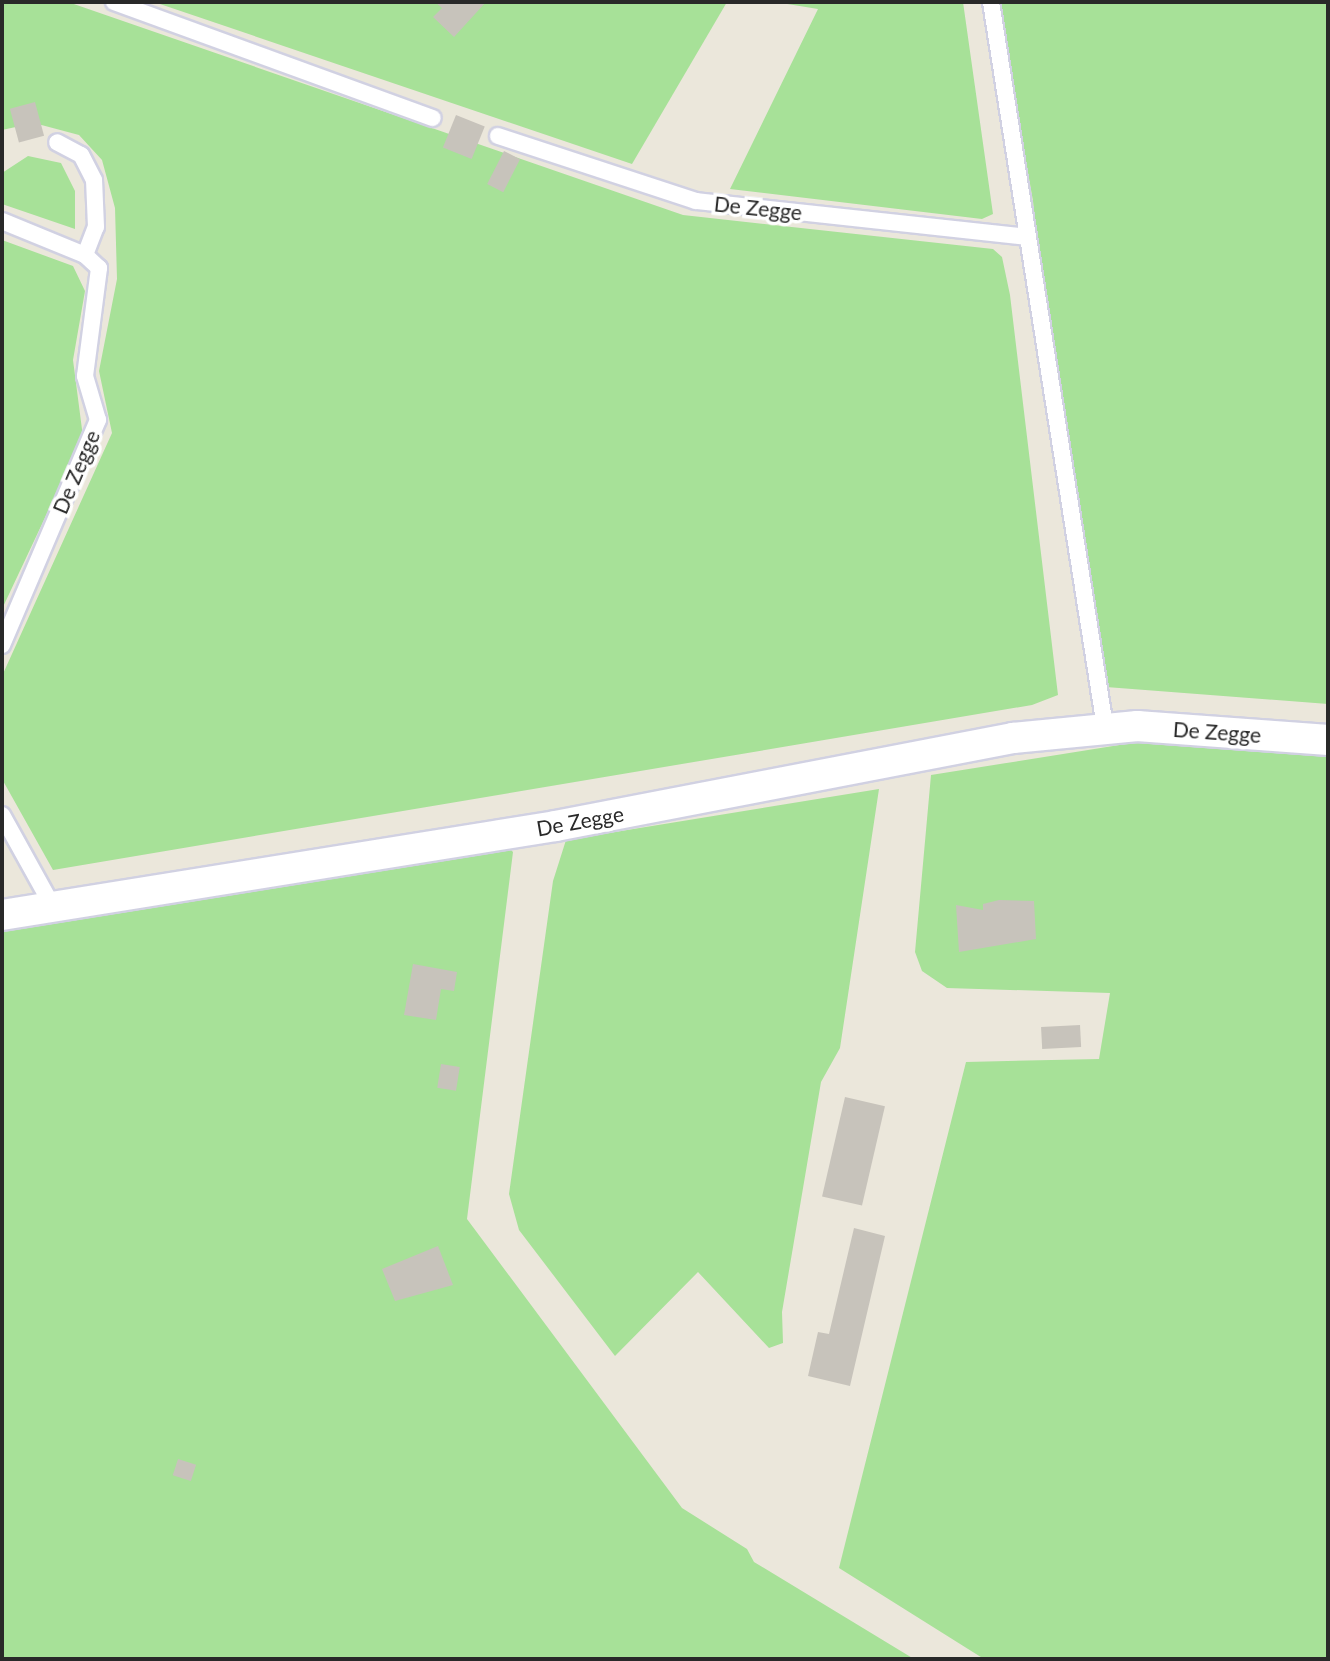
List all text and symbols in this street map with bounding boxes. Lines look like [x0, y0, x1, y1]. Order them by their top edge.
street label: De Zegge [713, 191, 803, 225]
street label: De Zegge [47, 426, 105, 518]
street label: De Zegge [1172, 716, 1262, 748]
street label: De Zegge [534, 801, 626, 841]

